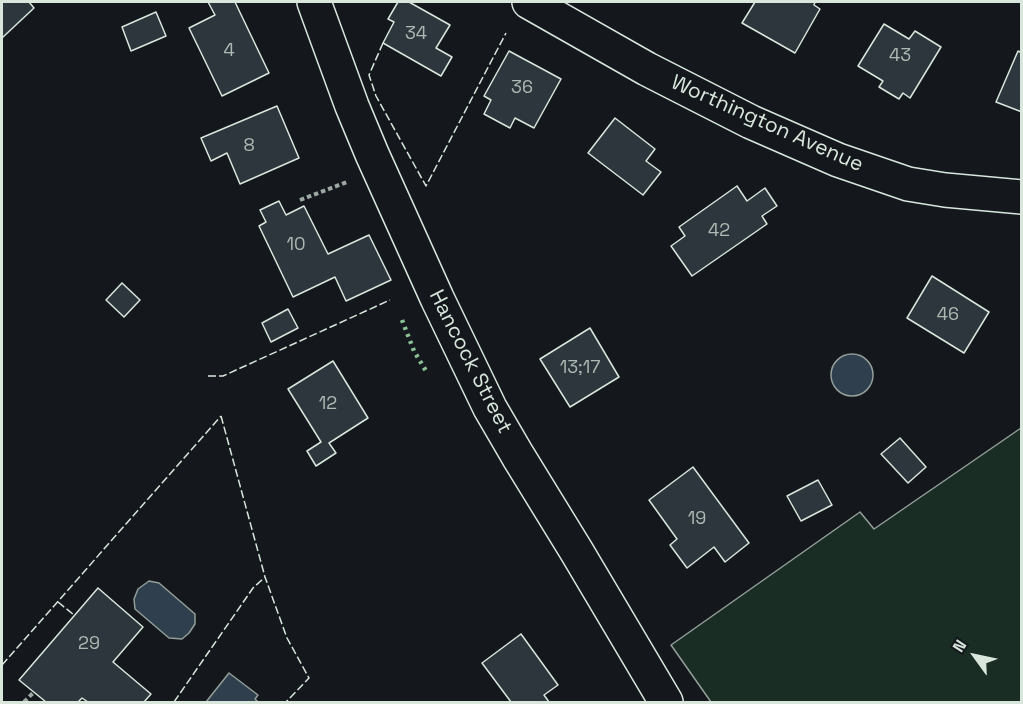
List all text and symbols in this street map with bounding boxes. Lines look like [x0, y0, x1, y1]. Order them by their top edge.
house number: 34 [405, 23, 427, 45]
house number: 4 [223, 40, 235, 62]
house number: 43 [889, 45, 911, 67]
street label: Worthington Avenue [667, 70, 867, 178]
house number: 36 [511, 77, 533, 99]
house number: 8 [243, 135, 255, 157]
house number: 42 [708, 220, 730, 242]
house number: 10 [286, 234, 306, 256]
street label: Hancock Street [423, 286, 517, 438]
house number: 46 [937, 304, 959, 326]
house number: 13;17 [560, 357, 600, 379]
house number: 12 [319, 393, 337, 415]
house number: 19 [688, 508, 706, 530]
north arrow [945, 626, 1005, 686]
house number: 29 [78, 633, 100, 655]
text: N [948, 636, 971, 656]

